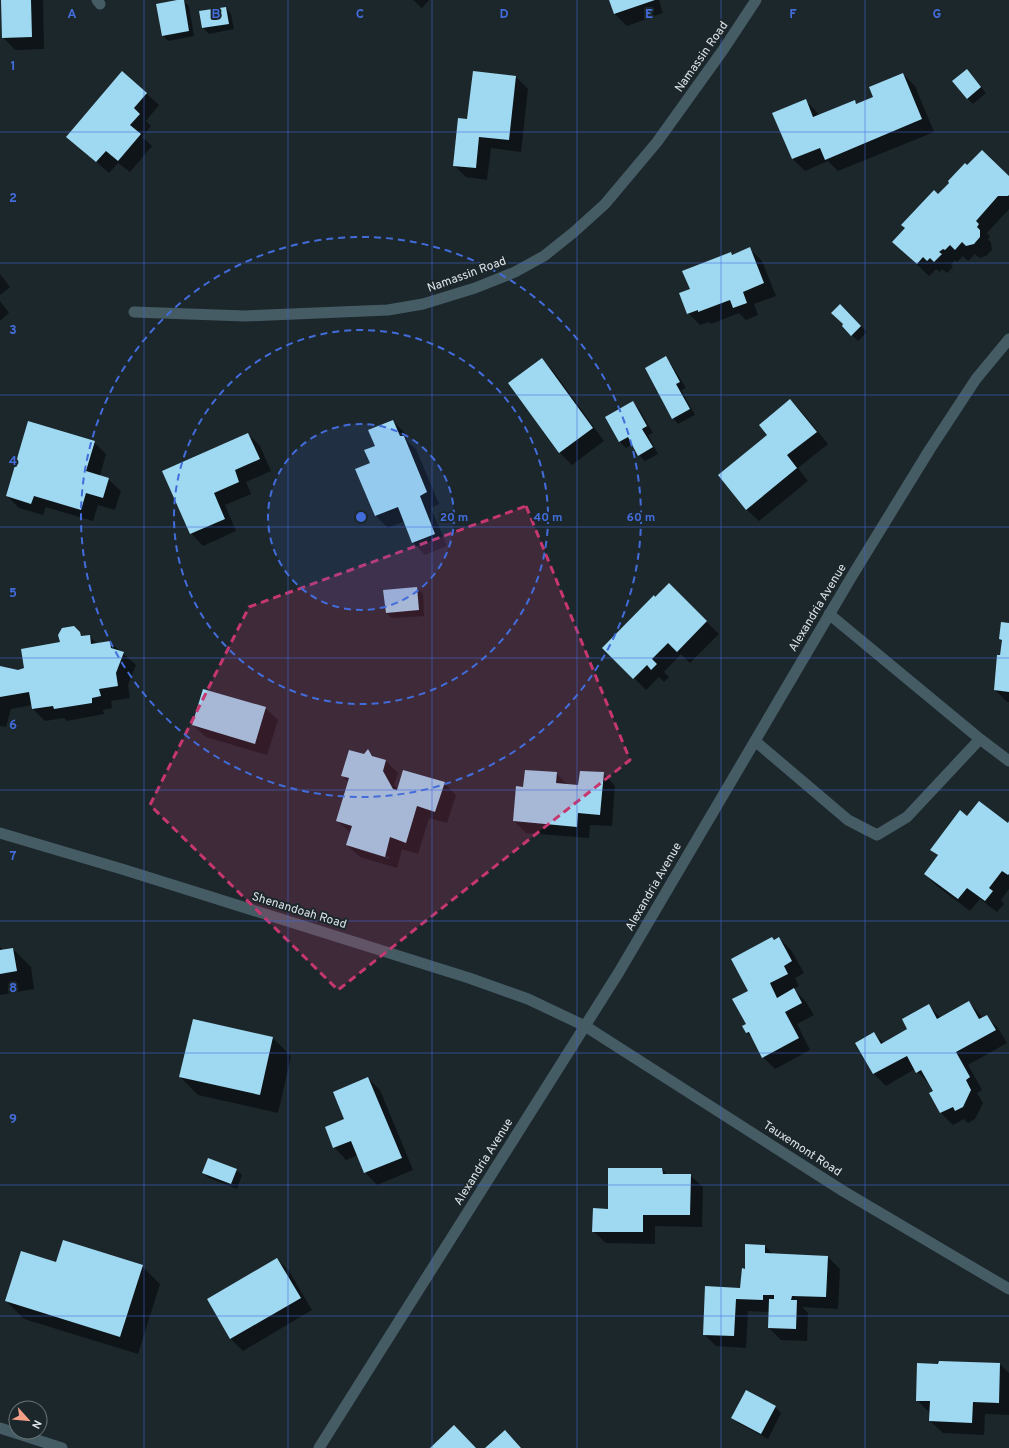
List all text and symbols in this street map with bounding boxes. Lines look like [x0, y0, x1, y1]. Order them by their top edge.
text: A [67, 7, 77, 23]
text: B [212, 7, 221, 23]
text: C [356, 7, 364, 23]
text: D [499, 7, 509, 23]
text: E [645, 7, 653, 23]
text: F [789, 7, 797, 23]
text: G [933, 7, 942, 23]
street label: Namassin Road [672, 18, 732, 96]
text: 1 [10, 59, 16, 75]
text: 2 [9, 191, 17, 207]
street label: Namassin Road [425, 253, 509, 297]
text: 3 [9, 323, 17, 339]
text: 4 [9, 454, 17, 470]
centre of rings [354, 510, 368, 524]
text: 20 m [440, 510, 468, 526]
text: 40 m [533, 510, 563, 526]
text: 60 m [627, 510, 655, 526]
street label: Alexandria Avenue [785, 561, 851, 655]
text: 5 [9, 586, 17, 602]
text: 6 [9, 718, 17, 734]
street label: Alexandria Avenue [622, 840, 686, 934]
text: 7 [10, 849, 17, 865]
street label: Shenandoah Road [250, 889, 348, 933]
text: 8 [9, 981, 17, 997]
text: 9 [9, 1112, 17, 1128]
street label: Alexandria Avenue [451, 1115, 517, 1209]
street label: Tauxemont Road [760, 1118, 844, 1180]
north arrow [8, 1400, 48, 1440]
text: N [28, 1417, 44, 1431]

